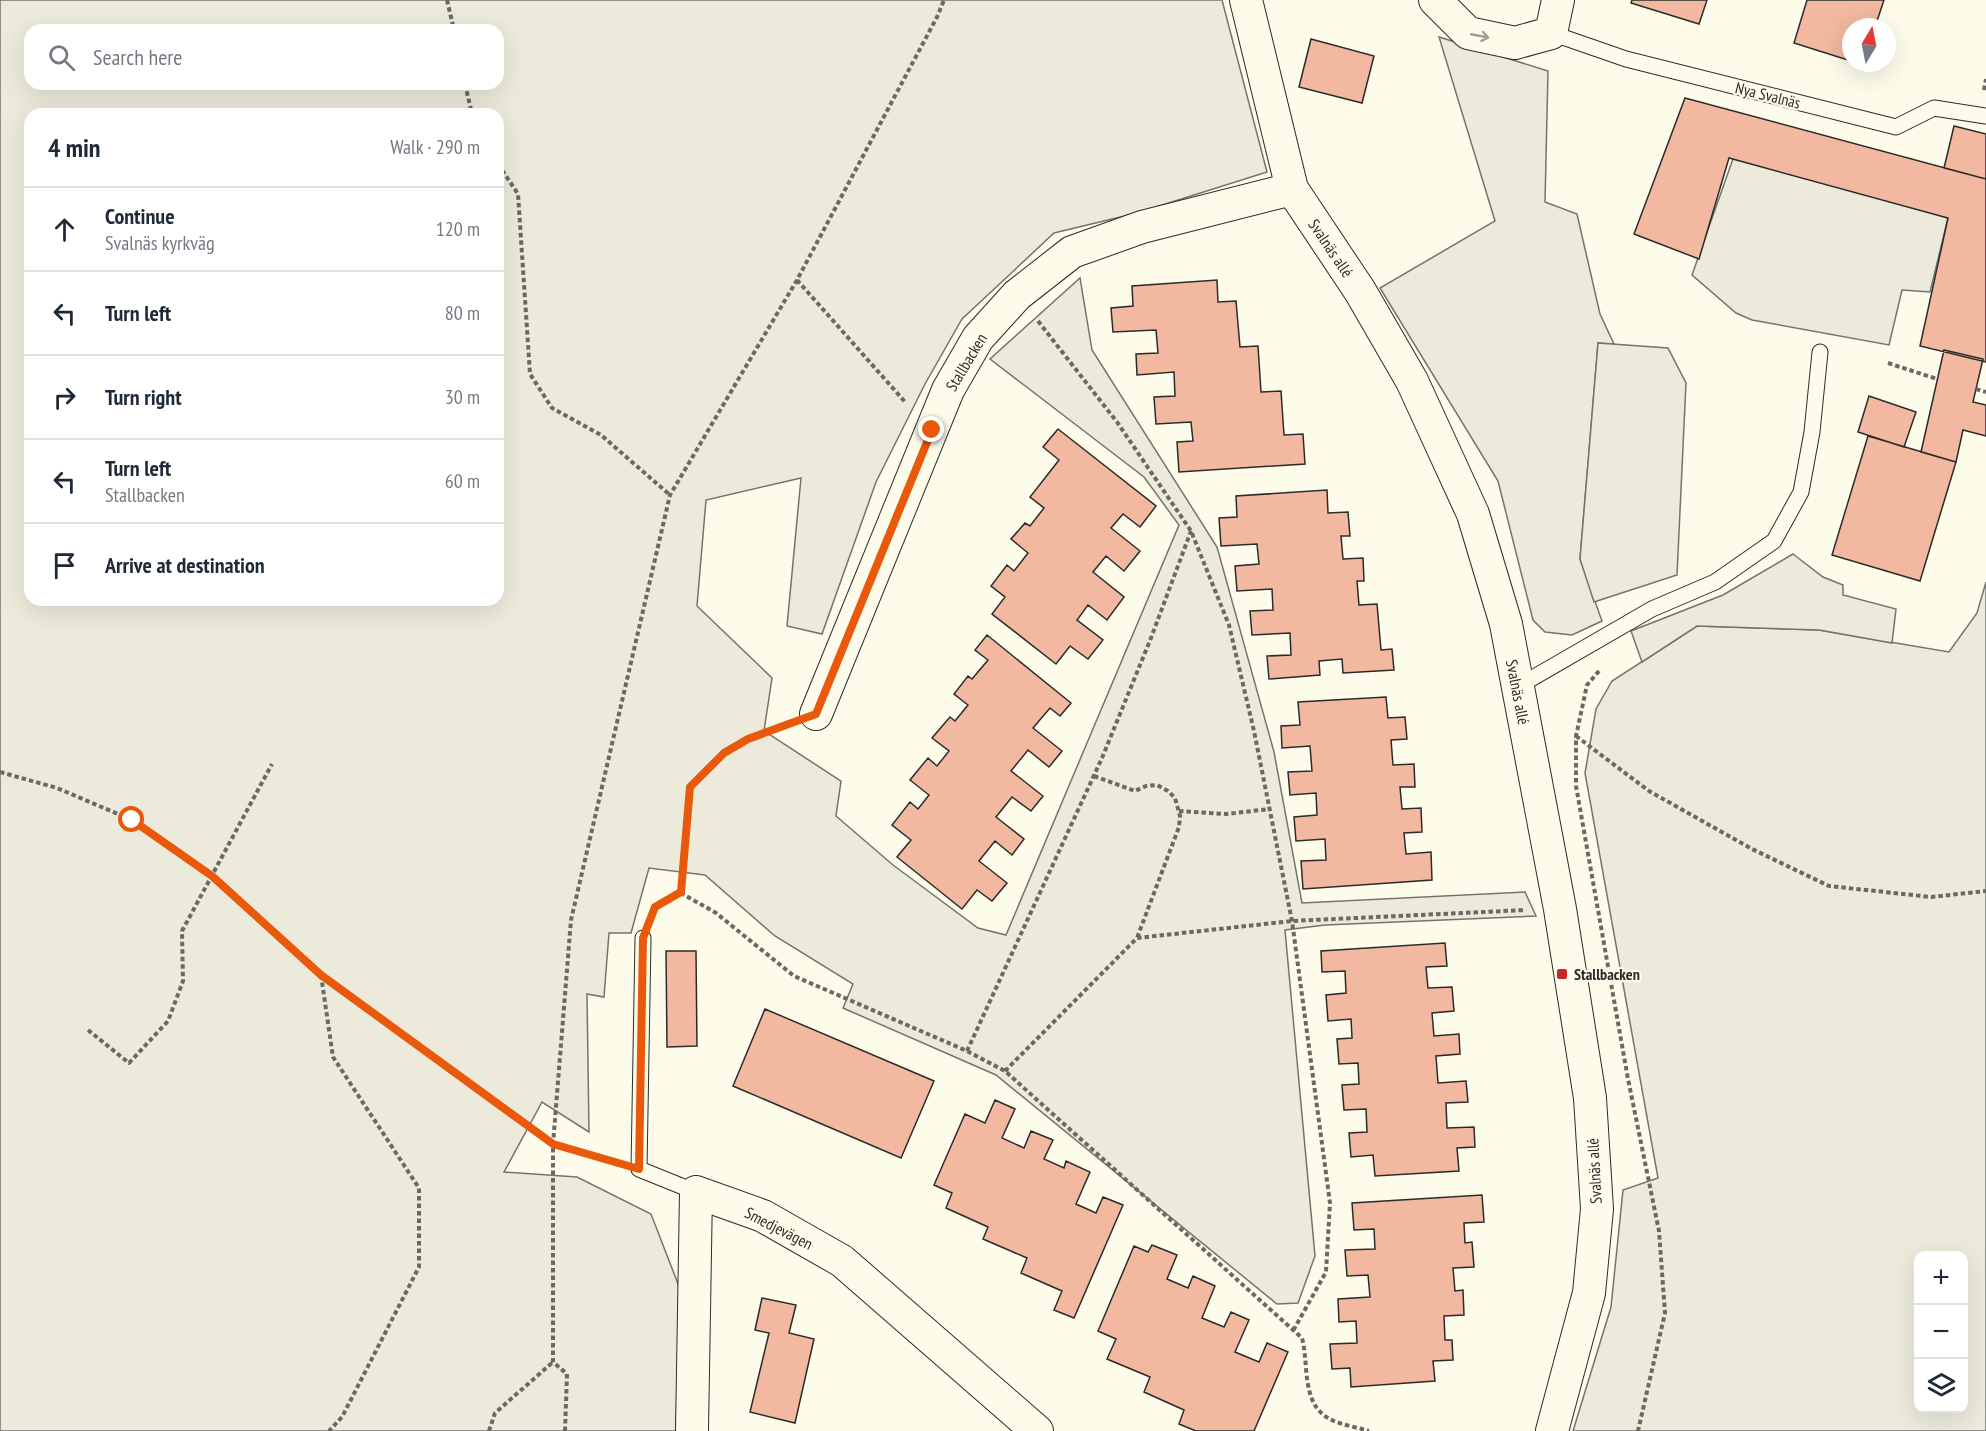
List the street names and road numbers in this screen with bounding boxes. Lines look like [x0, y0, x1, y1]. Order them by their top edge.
street label: Nya Svalnäs [1733, 77, 1803, 113]
street label: Svalnäs allé [1304, 215, 1358, 281]
street label: Stallbacken [941, 329, 991, 395]
street label: Svalnäs allé [1502, 658, 1534, 726]
street label: Svalnäs allé [1582, 1138, 1606, 1204]
street label: Smedjevägen [742, 1202, 816, 1254]

